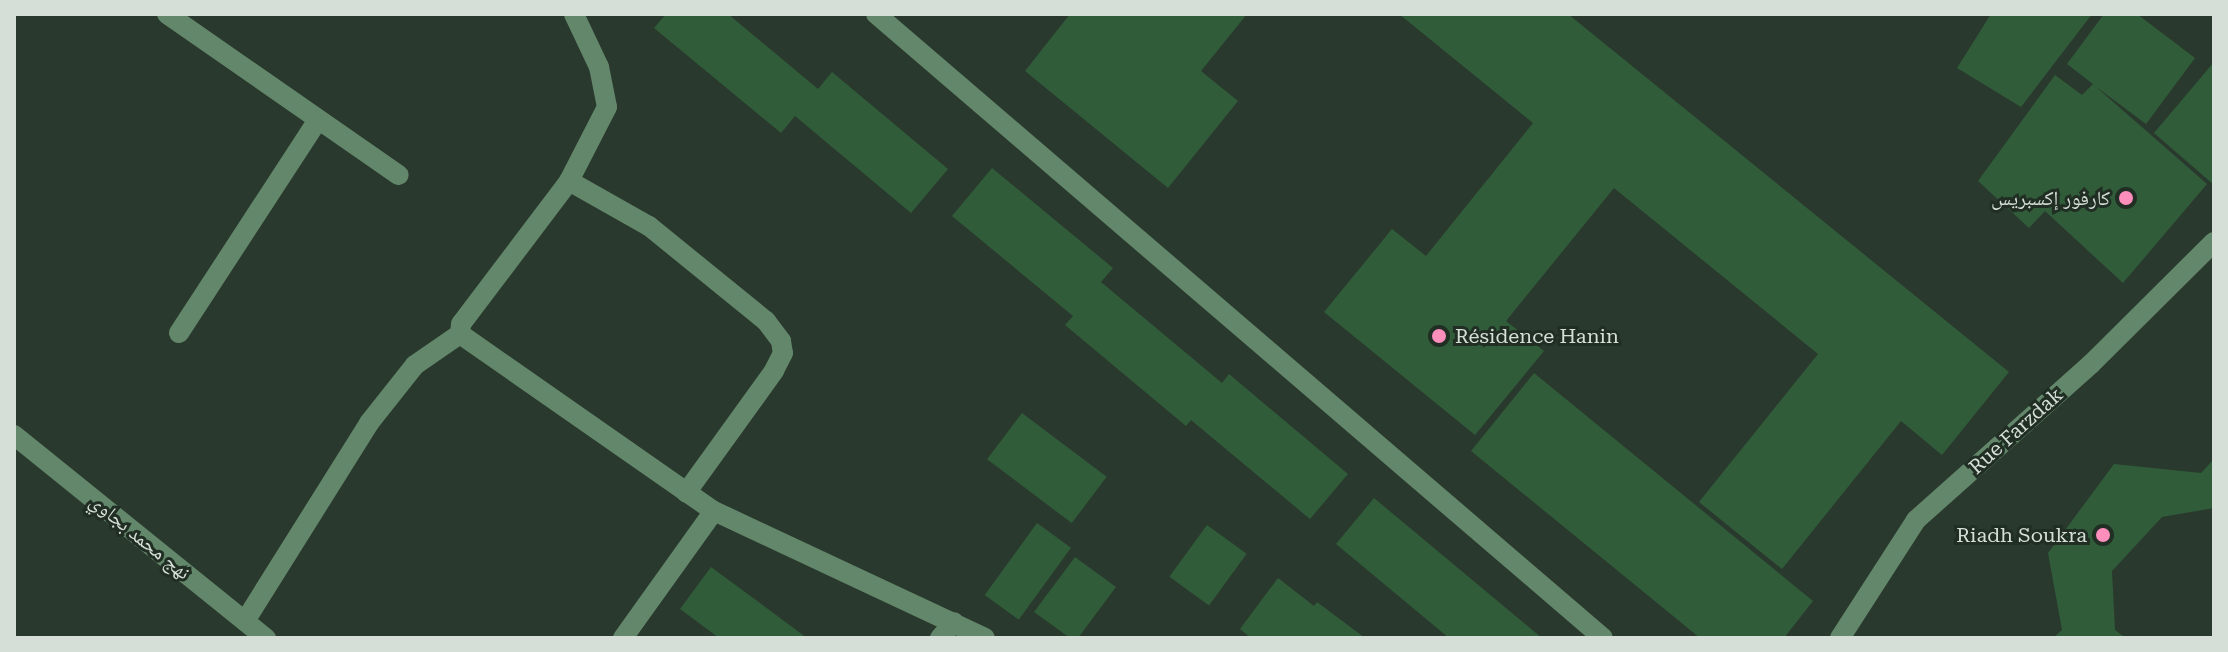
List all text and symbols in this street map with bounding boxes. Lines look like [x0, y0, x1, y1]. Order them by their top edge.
place label: كارفور إكسبريس [1991, 186, 2110, 210]
marker: كارفور إكسبريس [2117, 189, 2135, 207]
place label: Résidence Hanin [1455, 324, 1619, 348]
marker: Résidence Hanin [1430, 327, 1448, 345]
street label: Rue Farzdak [1964, 383, 2068, 479]
street label: نهج محمد بجاوي [85, 489, 195, 585]
place label: Riadh Soukra [1956, 523, 2087, 547]
marker: Riadh Soukra [2094, 526, 2112, 544]

